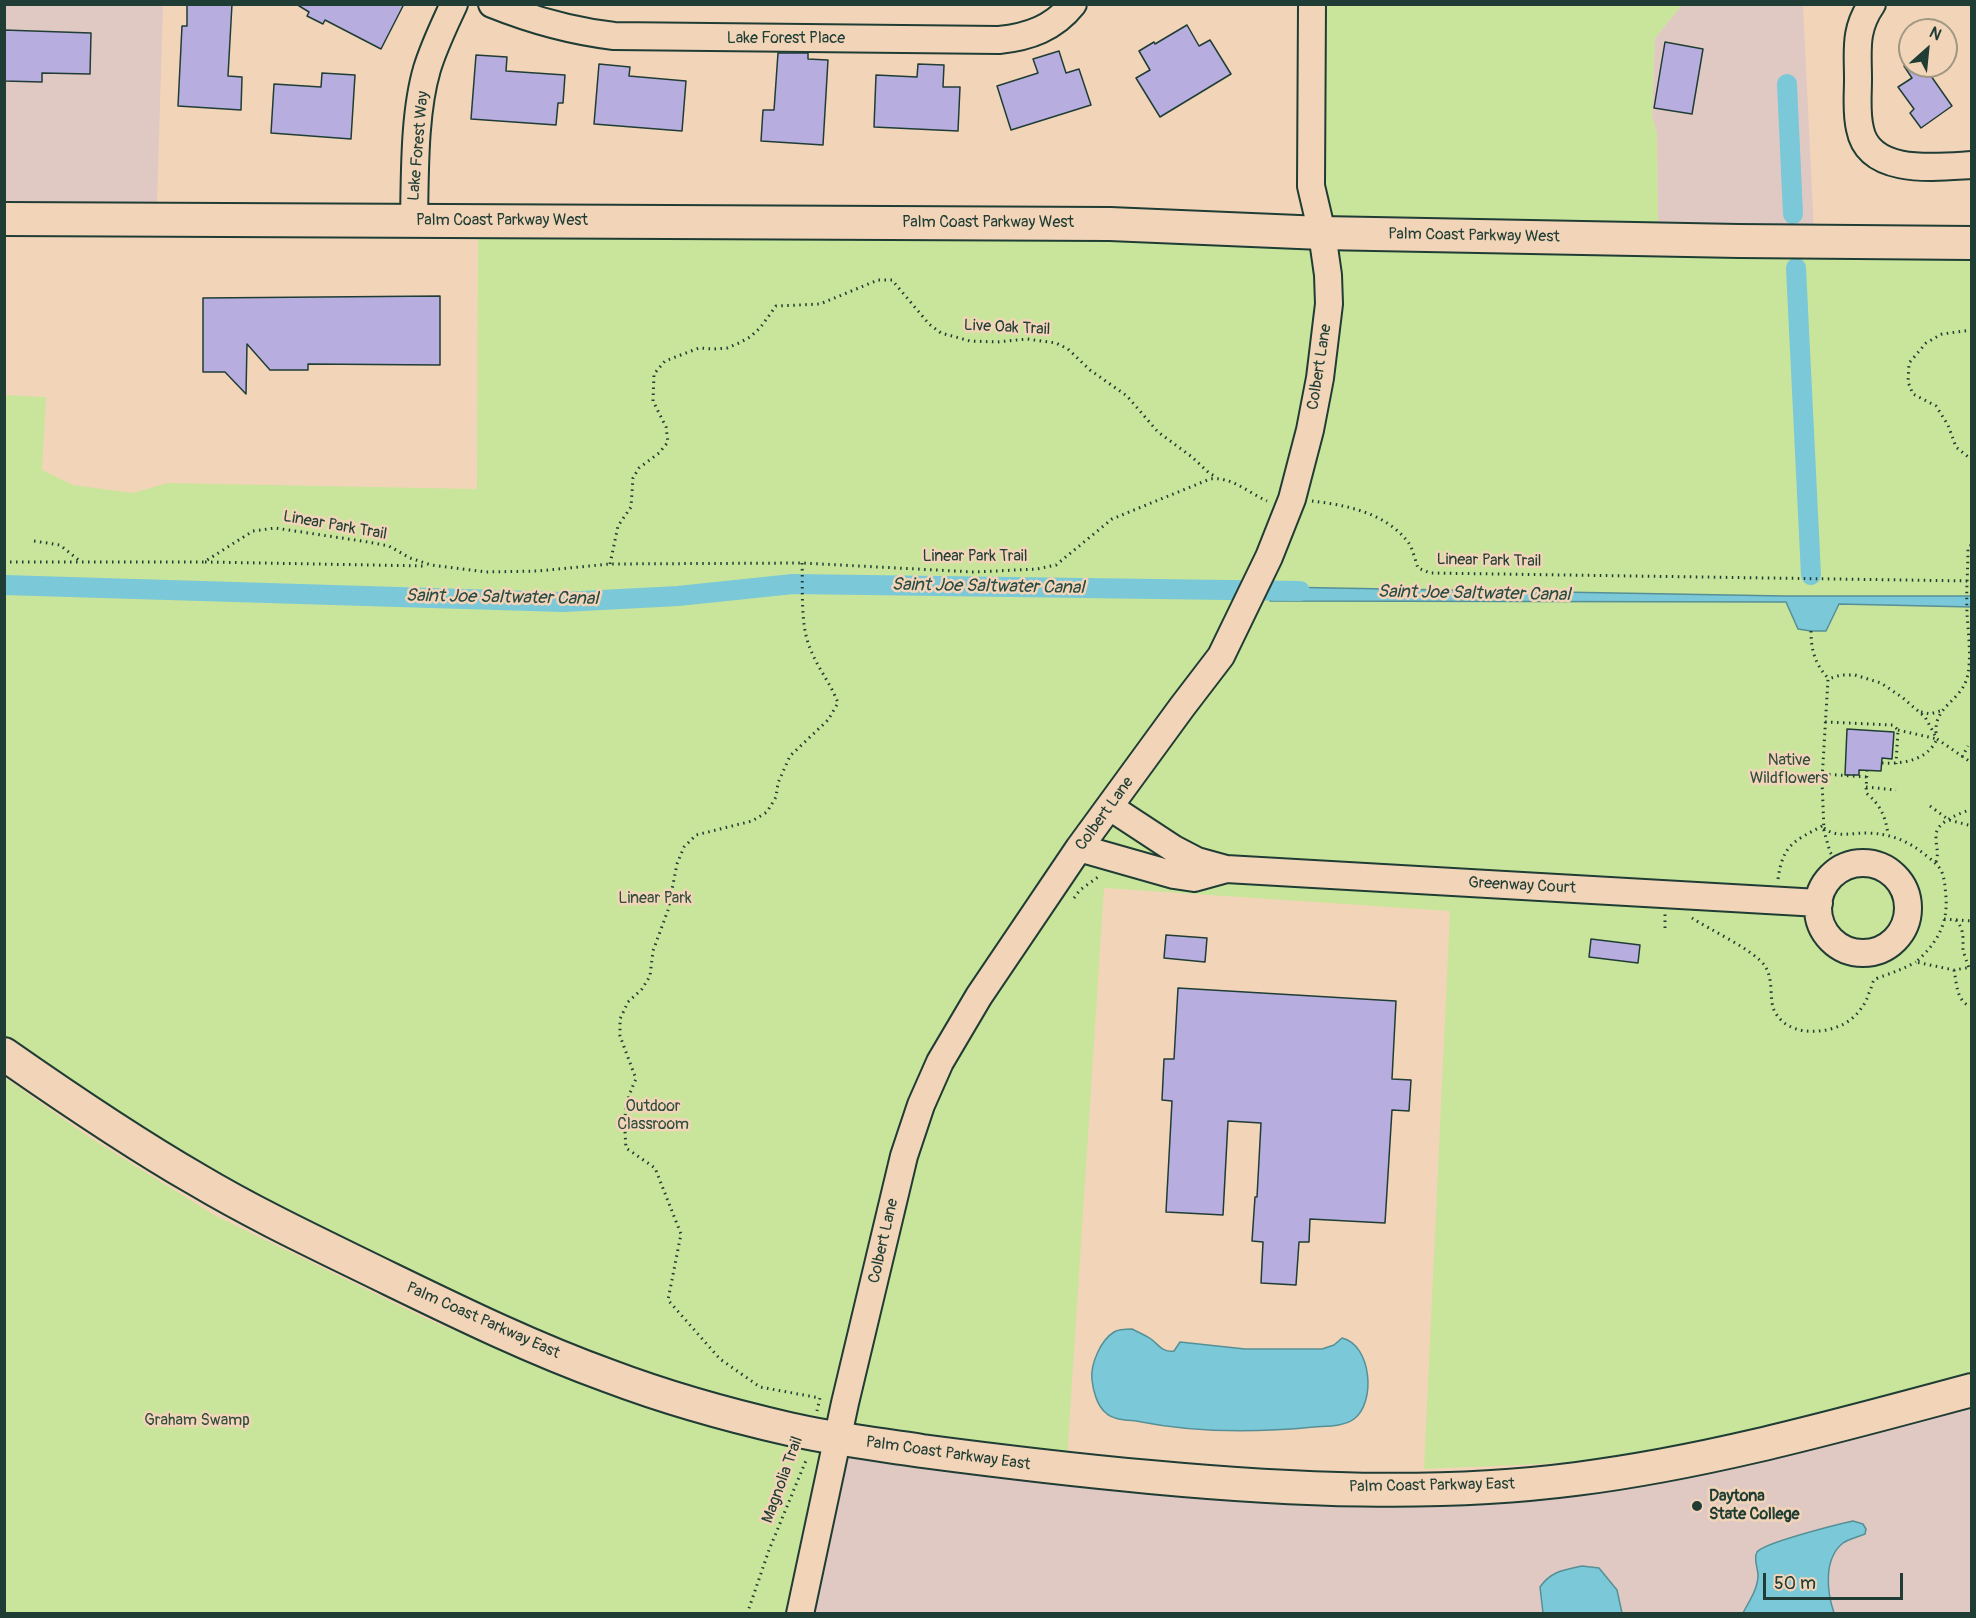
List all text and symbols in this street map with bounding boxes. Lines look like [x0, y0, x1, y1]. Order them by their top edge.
north arrow [1898, 18, 1958, 78]
text: N [1926, 22, 1945, 45]
street label: Lake Forest Place [727, 29, 845, 49]
street label: Lake Forest Way [405, 90, 433, 202]
street label: Palm Coast Parkway West [416, 211, 588, 231]
street label: Palm Coast Parkway West [902, 213, 1074, 233]
street label: Palm Coast Parkway West [1388, 225, 1560, 247]
street label: Live Oak Trail [963, 316, 1051, 340]
street label: Colbert Lane [1304, 323, 1336, 411]
street label: Linear Park Trail [282, 507, 388, 545]
street label: Linear Park Trail [923, 547, 1027, 567]
street label: Linear Park Trail [1436, 550, 1542, 572]
water label: Saint Joe Saltwater Canal [891, 575, 1085, 599]
water label: Saint Joe Saltwater Canal [1377, 582, 1571, 606]
water label: Saint Joe Saltwater Canal [405, 586, 599, 610]
park label: Native Wildflowers [1750, 751, 1828, 789]
street label: Colbert Lane [1072, 773, 1138, 855]
street label: Greenway Court [1468, 874, 1576, 898]
park label: Linear Park [618, 889, 692, 909]
park label: Outdoor Classroom [617, 1097, 689, 1135]
street label: Colbert Lane [865, 1197, 903, 1285]
street label: Palm Coast Parkway East [403, 1278, 563, 1364]
park label: Graham Swamp [144, 1411, 250, 1431]
street label: Palm Coast Parkway East [864, 1433, 1032, 1475]
street label: Magnolia Trail [758, 1434, 808, 1526]
street label: Palm Coast Parkway East [1349, 1475, 1515, 1497]
place label: Daytona State College [1709, 1487, 1799, 1525]
marker: Daytona State College [1690, 1499, 1704, 1513]
scale bar [1766, 1561, 1906, 1599]
text: 50 m [1774, 1572, 1816, 1595]

